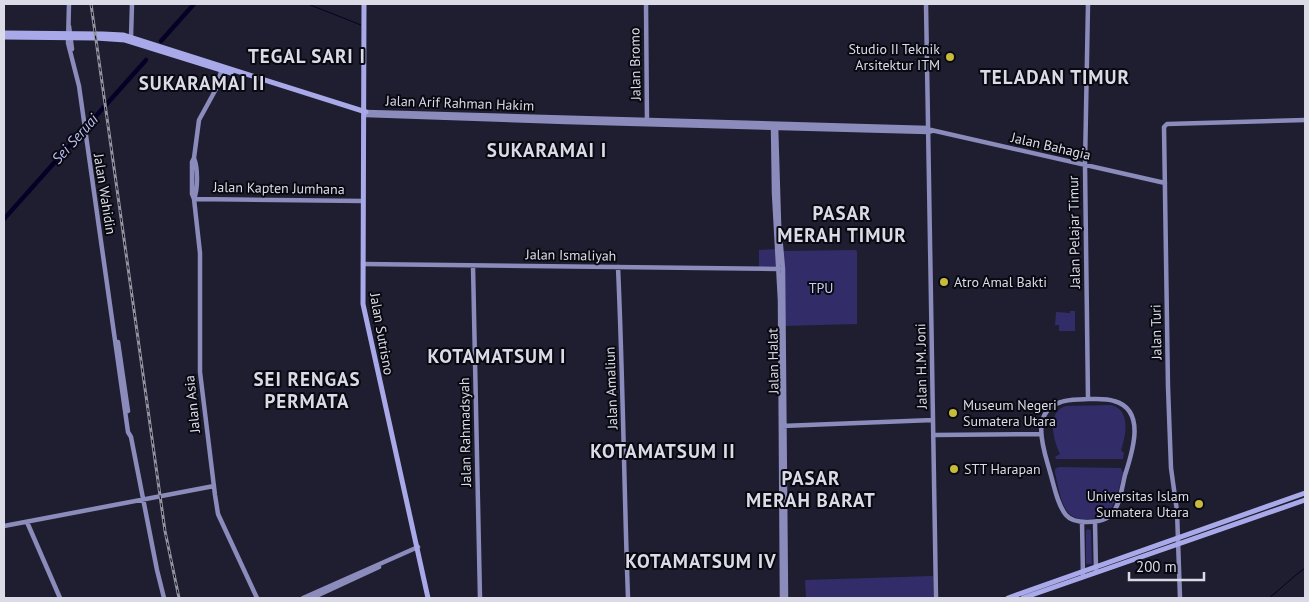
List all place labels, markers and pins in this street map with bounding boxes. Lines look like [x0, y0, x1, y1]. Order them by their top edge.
place label: Studio II Teknik Arsitektur ITM [848, 40, 940, 74]
marker: Studio II Teknik Arsitektur ITM [944, 51, 956, 63]
place label: Atro Amal Bakti [954, 273, 1047, 291]
marker: Atro Amal Bakti [938, 276, 950, 288]
place label: Museum Negeri Sumatera Utara [963, 396, 1057, 430]
marker: Museum Negeri Sumatera Utara [947, 407, 959, 419]
place label: STT Harapan [964, 460, 1041, 478]
marker: STT Harapan [948, 463, 960, 475]
place label: Universitas Islam Sumatera Utara [1087, 487, 1189, 521]
marker: Universitas Islam Sumatera Utara [1193, 498, 1205, 510]

